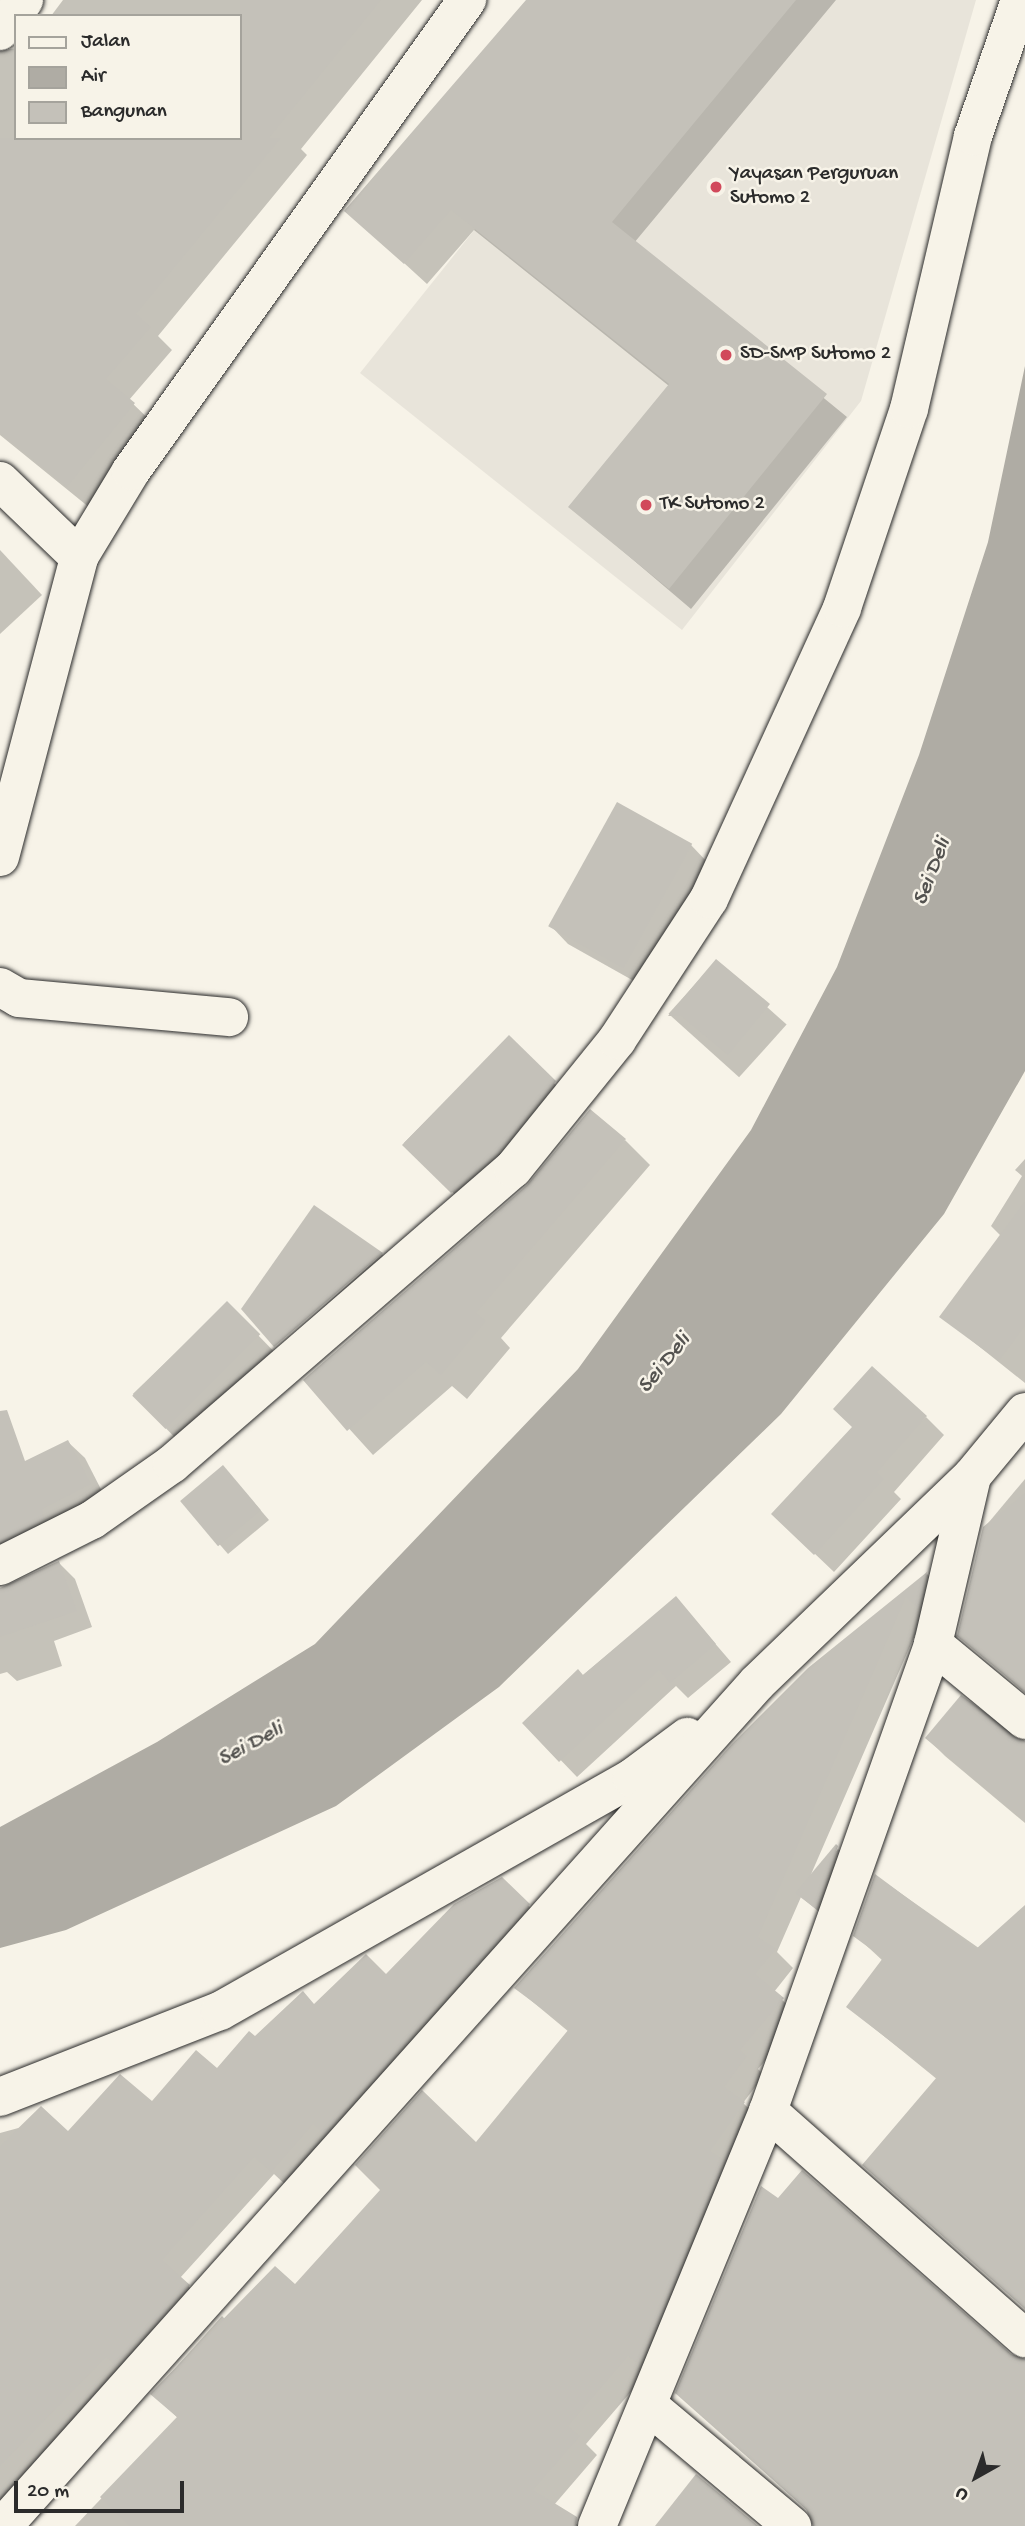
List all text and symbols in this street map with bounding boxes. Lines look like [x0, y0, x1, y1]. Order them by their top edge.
legend [14, 14, 242, 140]
text: Jalan [81, 30, 130, 55]
text: Air [81, 65, 105, 90]
text: Bangunan [81, 100, 167, 125]
place label: Yayasan Perguruan Sutomo 2 [730, 162, 898, 212]
marker: Yayasan Perguruan Sutomo 2 [708, 179, 724, 195]
place label: SD-SMP Sutomo 2 [740, 342, 891, 368]
marker: SD-SMP Sutomo 2 [718, 347, 734, 363]
place label: TK Sutomo 2 [660, 492, 765, 518]
marker: TK Sutomo 2 [638, 497, 654, 513]
water label: Sei Deli [908, 834, 958, 910]
water label: Sei Deli [632, 1328, 698, 1400]
water label: Sei Deli [214, 1716, 288, 1774]
north arrow [941, 2442, 1011, 2512]
scale bar [18, 2466, 187, 2510]
text: 20 m [27, 2480, 69, 2505]
text: U [951, 2481, 974, 2506]

